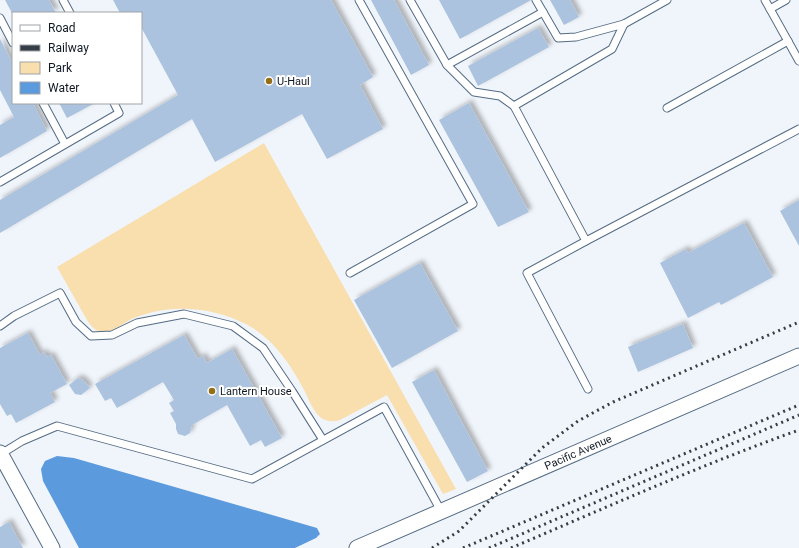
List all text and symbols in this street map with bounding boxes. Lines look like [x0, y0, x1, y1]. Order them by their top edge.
legend [12, 12, 142, 104]
text: Road [48, 21, 76, 35]
text: Railway [48, 41, 89, 55]
text: Park [48, 61, 73, 75]
place label: U-Haul [277, 75, 310, 88]
marker: U-Haul [264, 76, 274, 86]
text: Water [48, 81, 79, 95]
place label: Lantern House [220, 385, 292, 398]
marker: Lantern House [207, 386, 217, 396]
street label: Pacific Avenue [543, 432, 614, 473]

